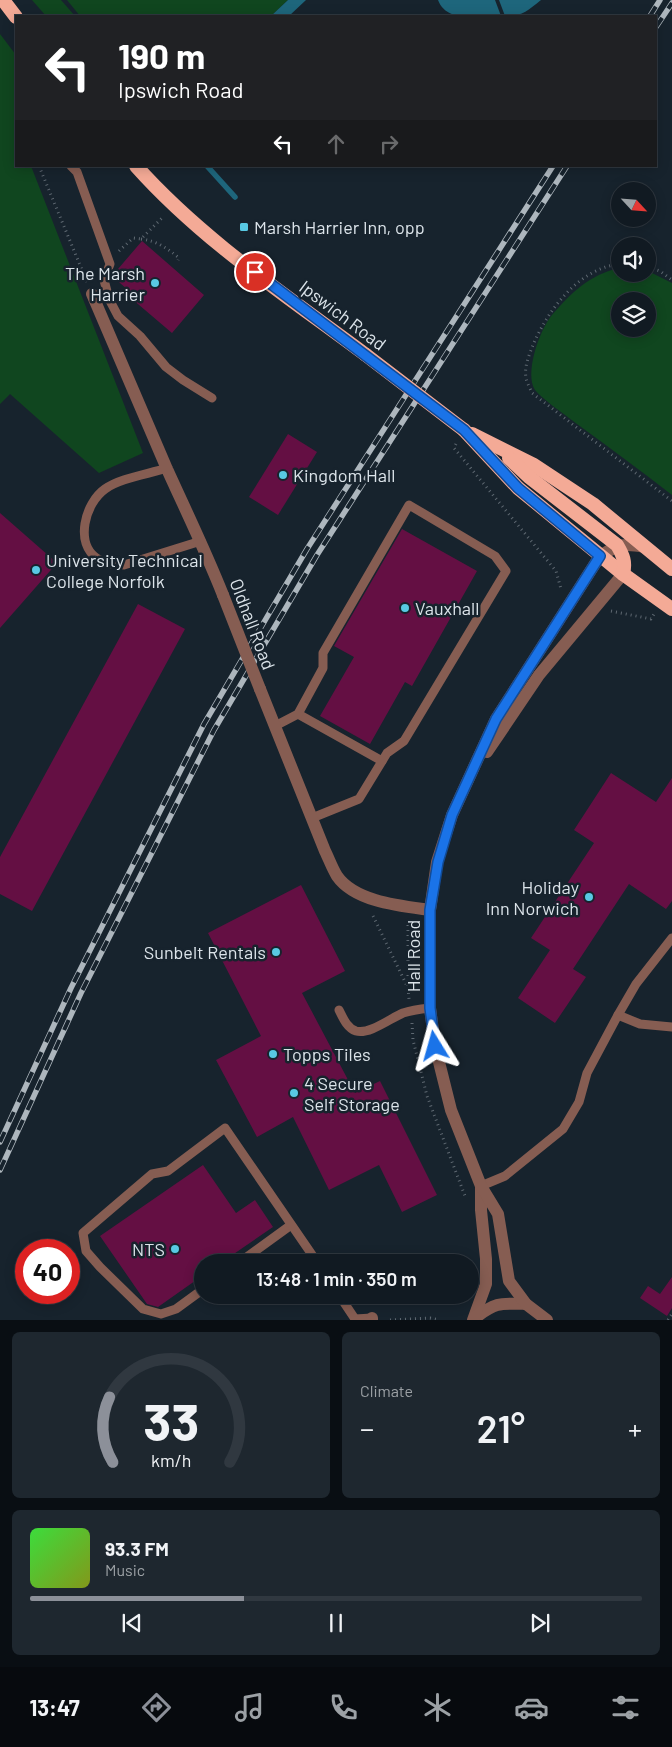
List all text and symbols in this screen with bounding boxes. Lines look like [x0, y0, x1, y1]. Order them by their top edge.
text: 190 m [118, 34, 205, 76]
icon: left [35, 35, 100, 100]
text: Ipswich Road [118, 76, 244, 102]
icon: left [269, 130, 297, 158]
icon: ahead [322, 130, 350, 158]
icon: right [375, 130, 403, 158]
north arrow [611, 182, 656, 228]
map controls [611, 182, 656, 337]
place label: Marsh Harrier Inn, opp [254, 216, 425, 238]
marker: Marsh Harrier Inn, opp [238, 221, 250, 233]
button: sound [611, 237, 656, 282]
pin [234, 251, 276, 293]
icon: arrive [241, 258, 269, 286]
place label: The Marsh Harrier [65, 262, 145, 305]
street label: Ipswich Road [295, 275, 391, 355]
marker: The Marsh Harrier [149, 277, 161, 289]
button: layers [611, 292, 656, 337]
place label: Kingdom Hall [293, 464, 395, 486]
marker: Kingdom Hall [277, 469, 289, 481]
place label: University Technical College Norfolk [46, 549, 203, 592]
marker: University Technical College Norfolk [30, 564, 42, 576]
street label: Oldhall Road [226, 575, 280, 673]
place label: Vauxhall [415, 597, 479, 619]
marker: Vauxhall [399, 602, 411, 614]
place label: Holiday Inn Norwich [486, 876, 579, 919]
marker: Holiday Inn Norwich [583, 891, 595, 903]
street label: Hall Road [402, 920, 424, 992]
place label: Sunbelt Rentals [144, 941, 266, 963]
marker: Sunbelt Rentals [270, 946, 282, 958]
position arrow [408, 1019, 460, 1071]
place label: Topps Tiles [283, 1043, 371, 1065]
marker: Topps Tiles [267, 1048, 279, 1060]
place label: 4 Secure Self Storage [304, 1072, 400, 1115]
marker: 4 Secure Self Storage [288, 1087, 300, 1099]
place label: NTS [132, 1238, 165, 1260]
speed limit sign: 40 [15, 1239, 80, 1304]
marker: NTS [169, 1243, 181, 1255]
text: 13:48 · 1 min · 350 m [256, 1267, 417, 1290]
text: Climate [360, 1381, 413, 1400]
text: 33 [143, 1389, 199, 1451]
text: 21° [477, 1405, 525, 1451]
text: − [360, 1411, 374, 1445]
text: + [628, 1411, 642, 1445]
text: km/h [151, 1449, 191, 1471]
text: 93.3 FM [105, 1537, 169, 1560]
text: Music [105, 1560, 145, 1579]
icon: previous [118, 1609, 146, 1637]
icon: pause [322, 1609, 350, 1637]
icon: next [526, 1609, 554, 1637]
icon: directions [139, 1690, 174, 1725]
icon: music [232, 1690, 267, 1725]
icon: phone [326, 1690, 361, 1725]
icon: climate [420, 1690, 455, 1725]
icon: car [514, 1690, 549, 1725]
icon: filters [608, 1690, 643, 1725]
text: 13:47 [29, 1694, 80, 1720]

